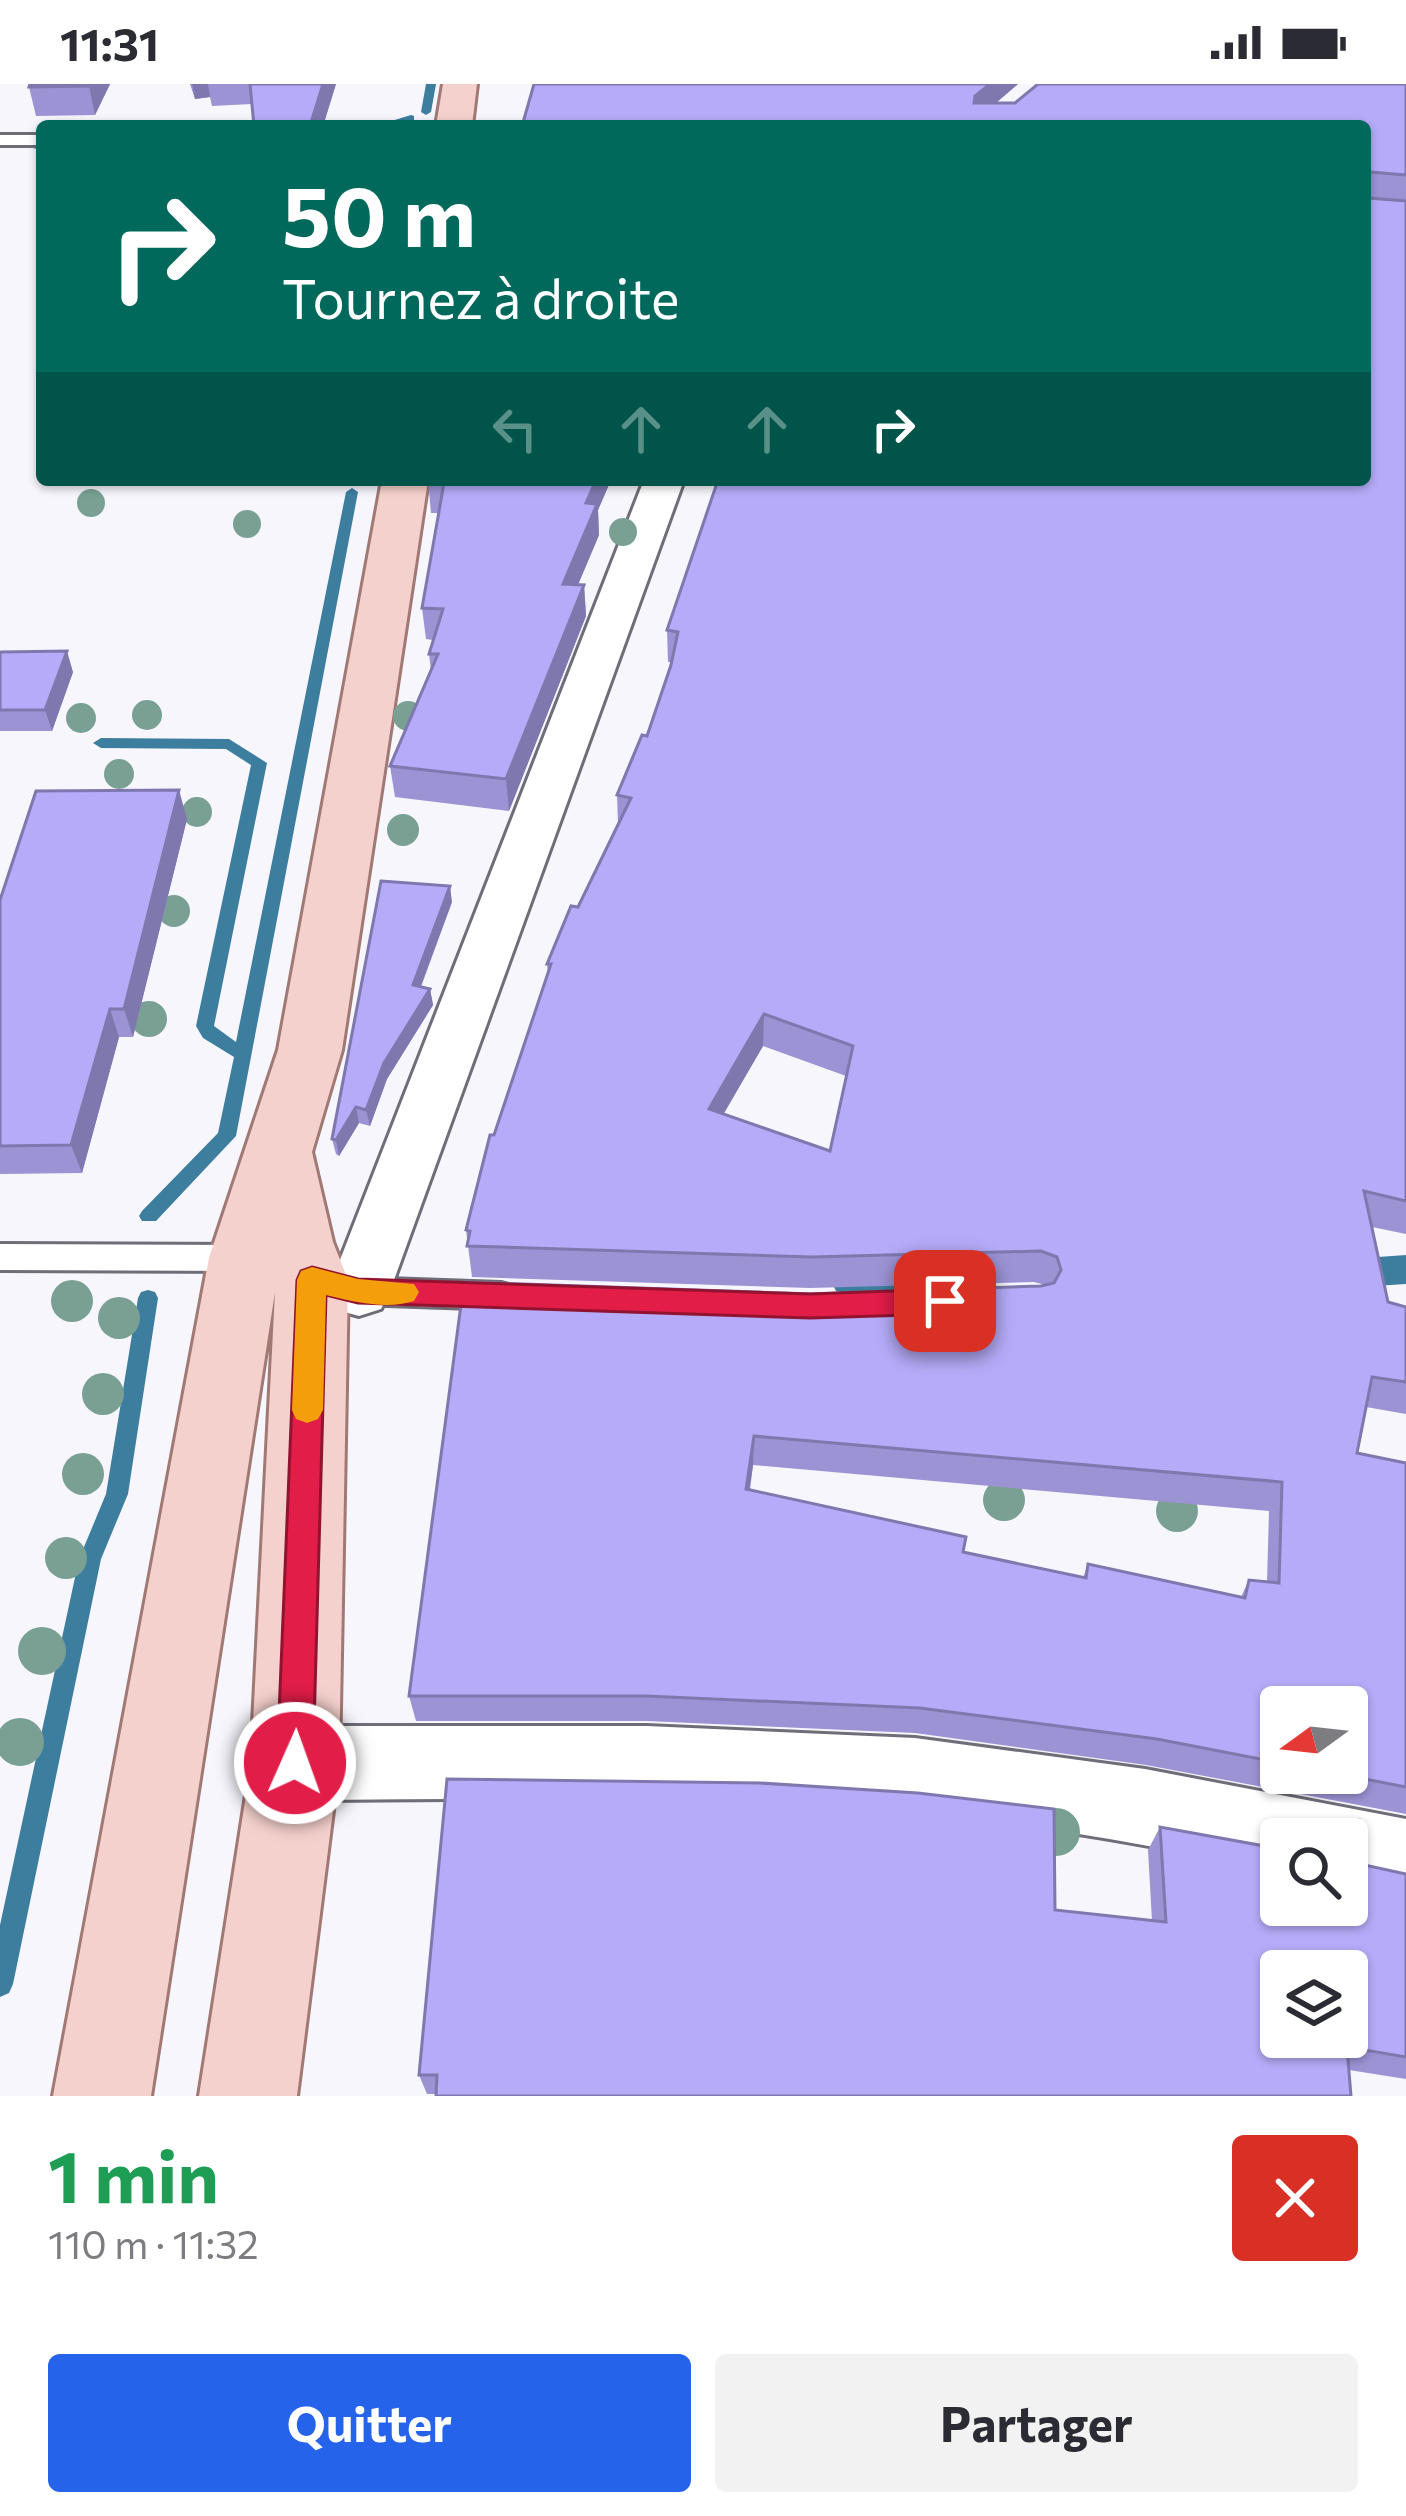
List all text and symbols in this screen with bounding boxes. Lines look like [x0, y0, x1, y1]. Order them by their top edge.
text: 11:31 [60, 15, 159, 70]
text: 50 m [282, 162, 476, 264]
icon: right [84, 168, 240, 324]
text: Tournez à droite [282, 264, 680, 330]
icon: left [482, 396, 548, 462]
icon: ahead [608, 396, 674, 462]
icon: ahead [734, 396, 800, 462]
icon: right [860, 396, 926, 462]
pin [894, 1250, 996, 1352]
icon: arrive [912, 1268, 978, 1334]
north arrow [1260, 1686, 1368, 1794]
map controls [1260, 1686, 1368, 2058]
position arrow [232, 1700, 358, 1826]
button: search [1260, 1818, 1368, 1926]
button: layers [1260, 1950, 1368, 2058]
text: 1 min [48, 2130, 219, 2218]
button: close [1232, 2135, 1358, 2261]
text: 110 m · 11:32 [48, 2219, 259, 2267]
button: Quitter [48, 2354, 691, 2492]
button: Partager [715, 2354, 1358, 2492]

